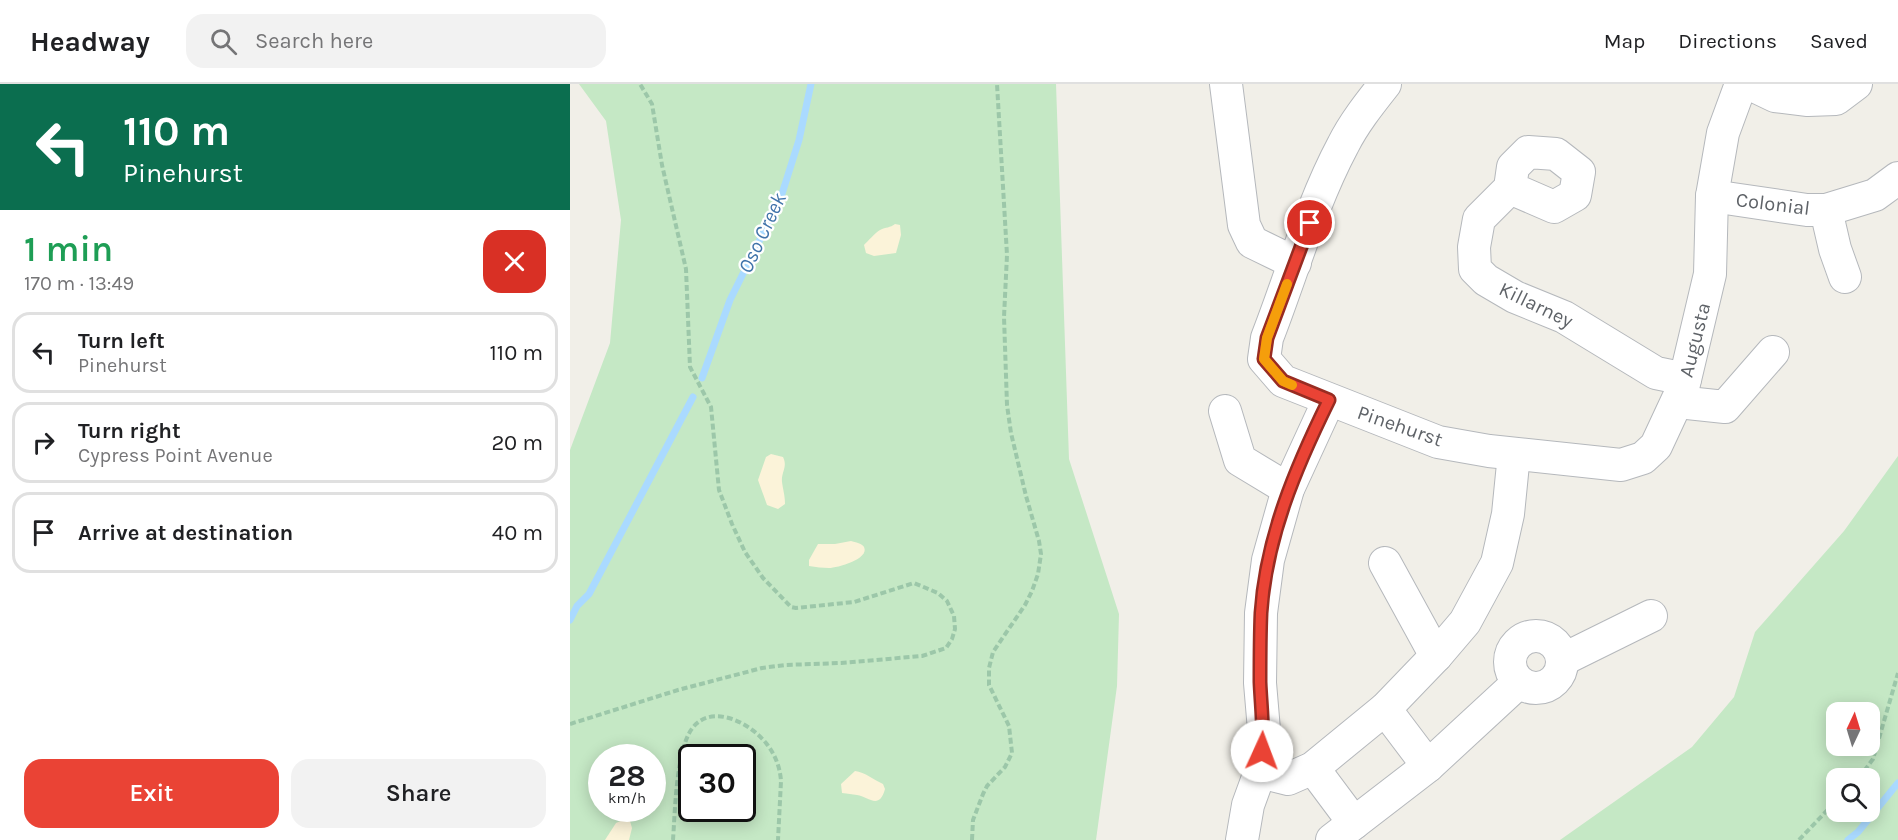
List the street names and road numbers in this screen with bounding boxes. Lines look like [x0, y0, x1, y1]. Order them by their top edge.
street label: Colonial [1735, 188, 1811, 220]
street label: Killarney [1495, 277, 1577, 333]
street label: Augusta [1675, 300, 1715, 380]
street label: Pinehurst [1354, 401, 1446, 451]

